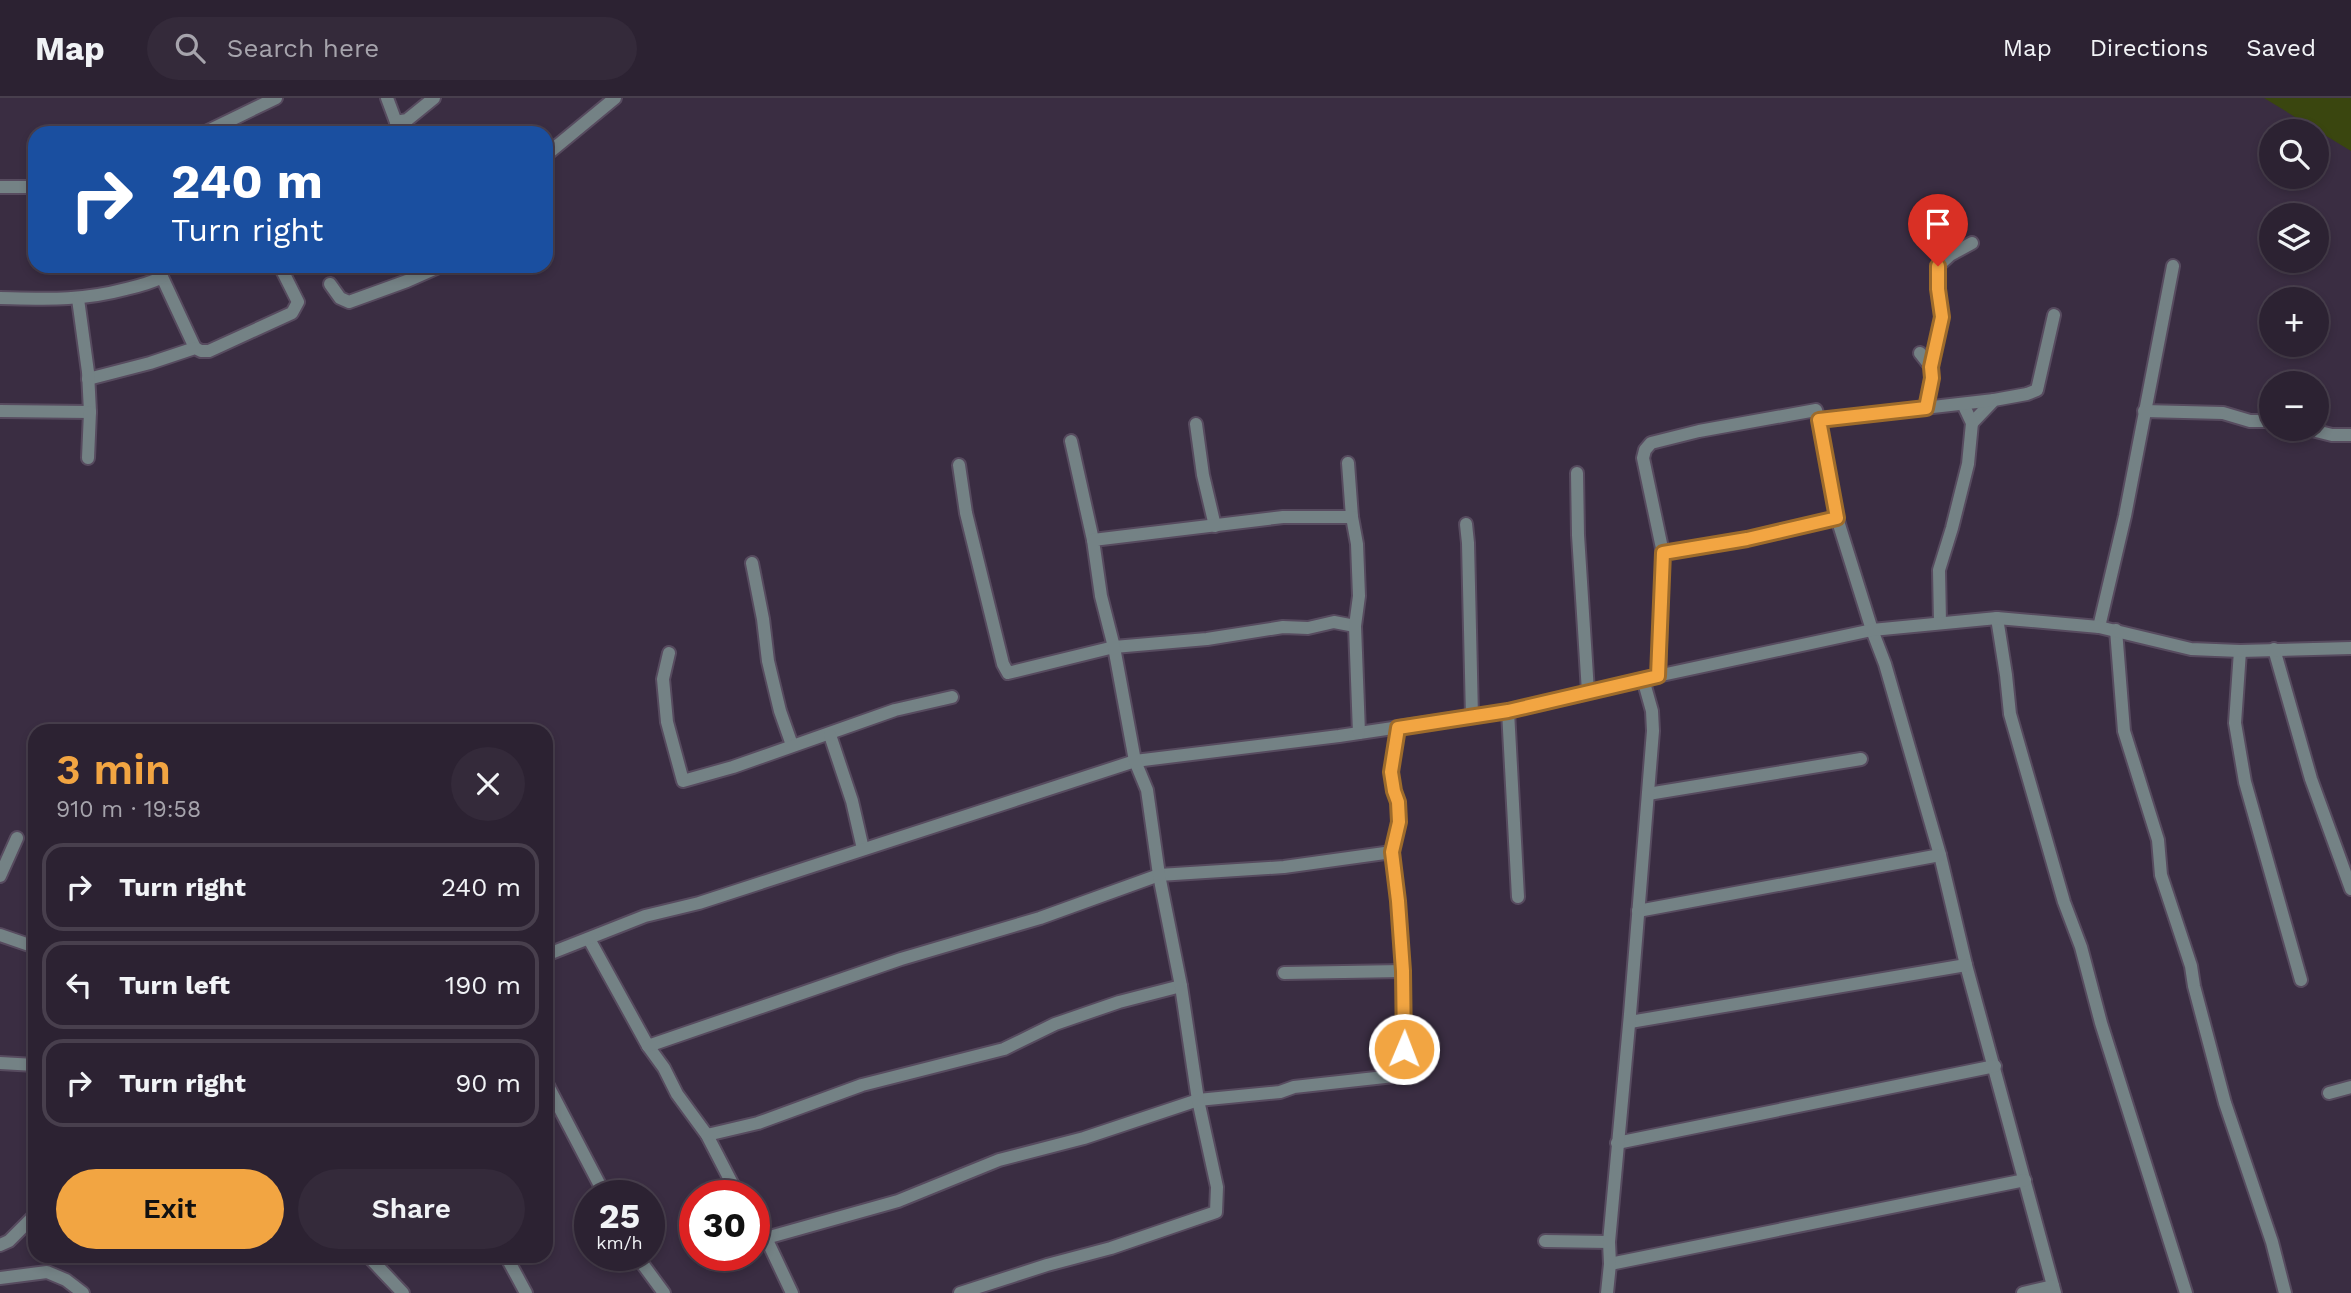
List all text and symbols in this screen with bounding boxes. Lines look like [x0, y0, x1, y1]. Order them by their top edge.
search box [147, 17, 637, 80]
text: Map [35, 29, 105, 68]
icon: search [171, 29, 209, 67]
text: Search here [227, 33, 379, 63]
text: Map [2003, 34, 2052, 62]
text: Directions [2090, 34, 2208, 62]
text: Saved [2246, 34, 2316, 62]
map controls [2259, 119, 2329, 441]
button: search [2259, 119, 2329, 189]
text: 240 m [171, 152, 323, 210]
icon: right [56, 154, 147, 245]
pin [1908, 194, 1968, 266]
button: layers [2259, 203, 2329, 273]
icon: arrive [1919, 205, 1957, 243]
text: Turn right [171, 211, 323, 249]
button: + [2259, 287, 2329, 357]
button: − [2259, 371, 2329, 441]
text: 3 min [56, 745, 171, 794]
button: close [451, 747, 525, 821]
text: 910 m · 19:58 [56, 796, 201, 823]
icon: right [60, 868, 98, 906]
text: Turn right [119, 872, 246, 902]
text: 240 m [441, 872, 521, 902]
icon: left [60, 966, 98, 1004]
text: Turn left [119, 970, 230, 1000]
text: 190 m [445, 970, 521, 1000]
position arrow [1367, 1012, 1441, 1086]
icon: right [60, 1064, 98, 1102]
text: Turn right [119, 1068, 246, 1098]
text: 90 m [455, 1068, 521, 1098]
button: Exit [56, 1169, 284, 1249]
button: Share [298, 1169, 525, 1249]
speed limit sign: 30 [679, 1180, 770, 1271]
text: 25 [599, 1195, 640, 1237]
text: km/h [596, 1232, 643, 1253]

